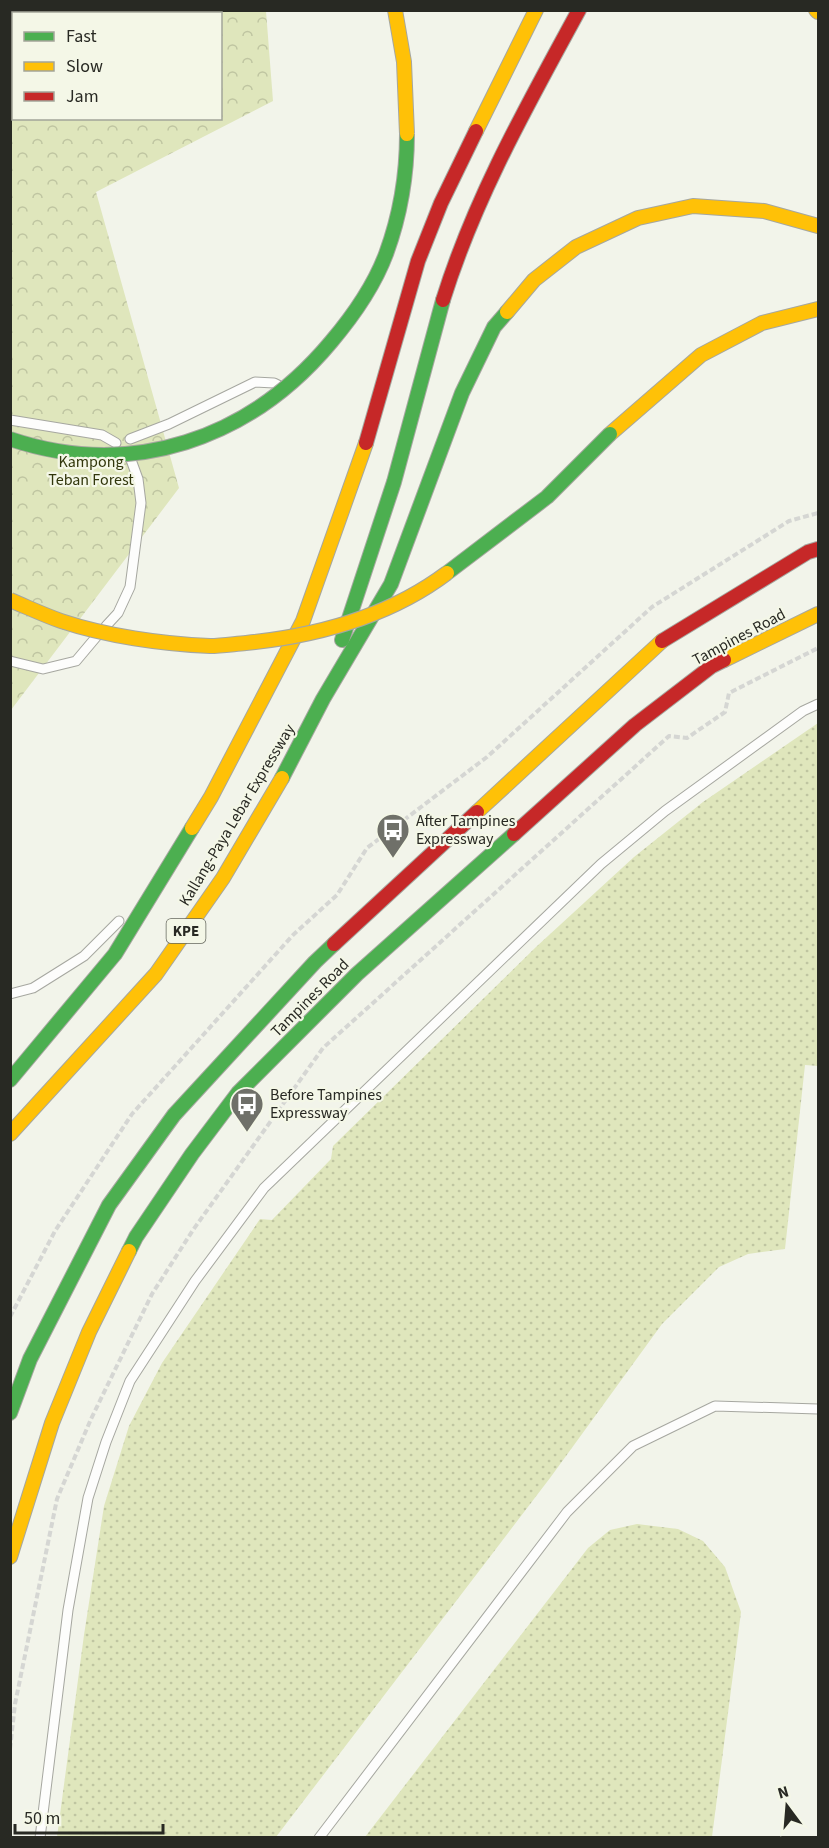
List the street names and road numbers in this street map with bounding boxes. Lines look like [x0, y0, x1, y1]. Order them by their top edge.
street label: Tampines Road [689, 603, 789, 671]
street label: Kallang-Paya Lebar Expressway [174, 719, 300, 910]
road number: KPE [166, 919, 206, 943]
street label: Tampines Road [266, 954, 354, 1042]

